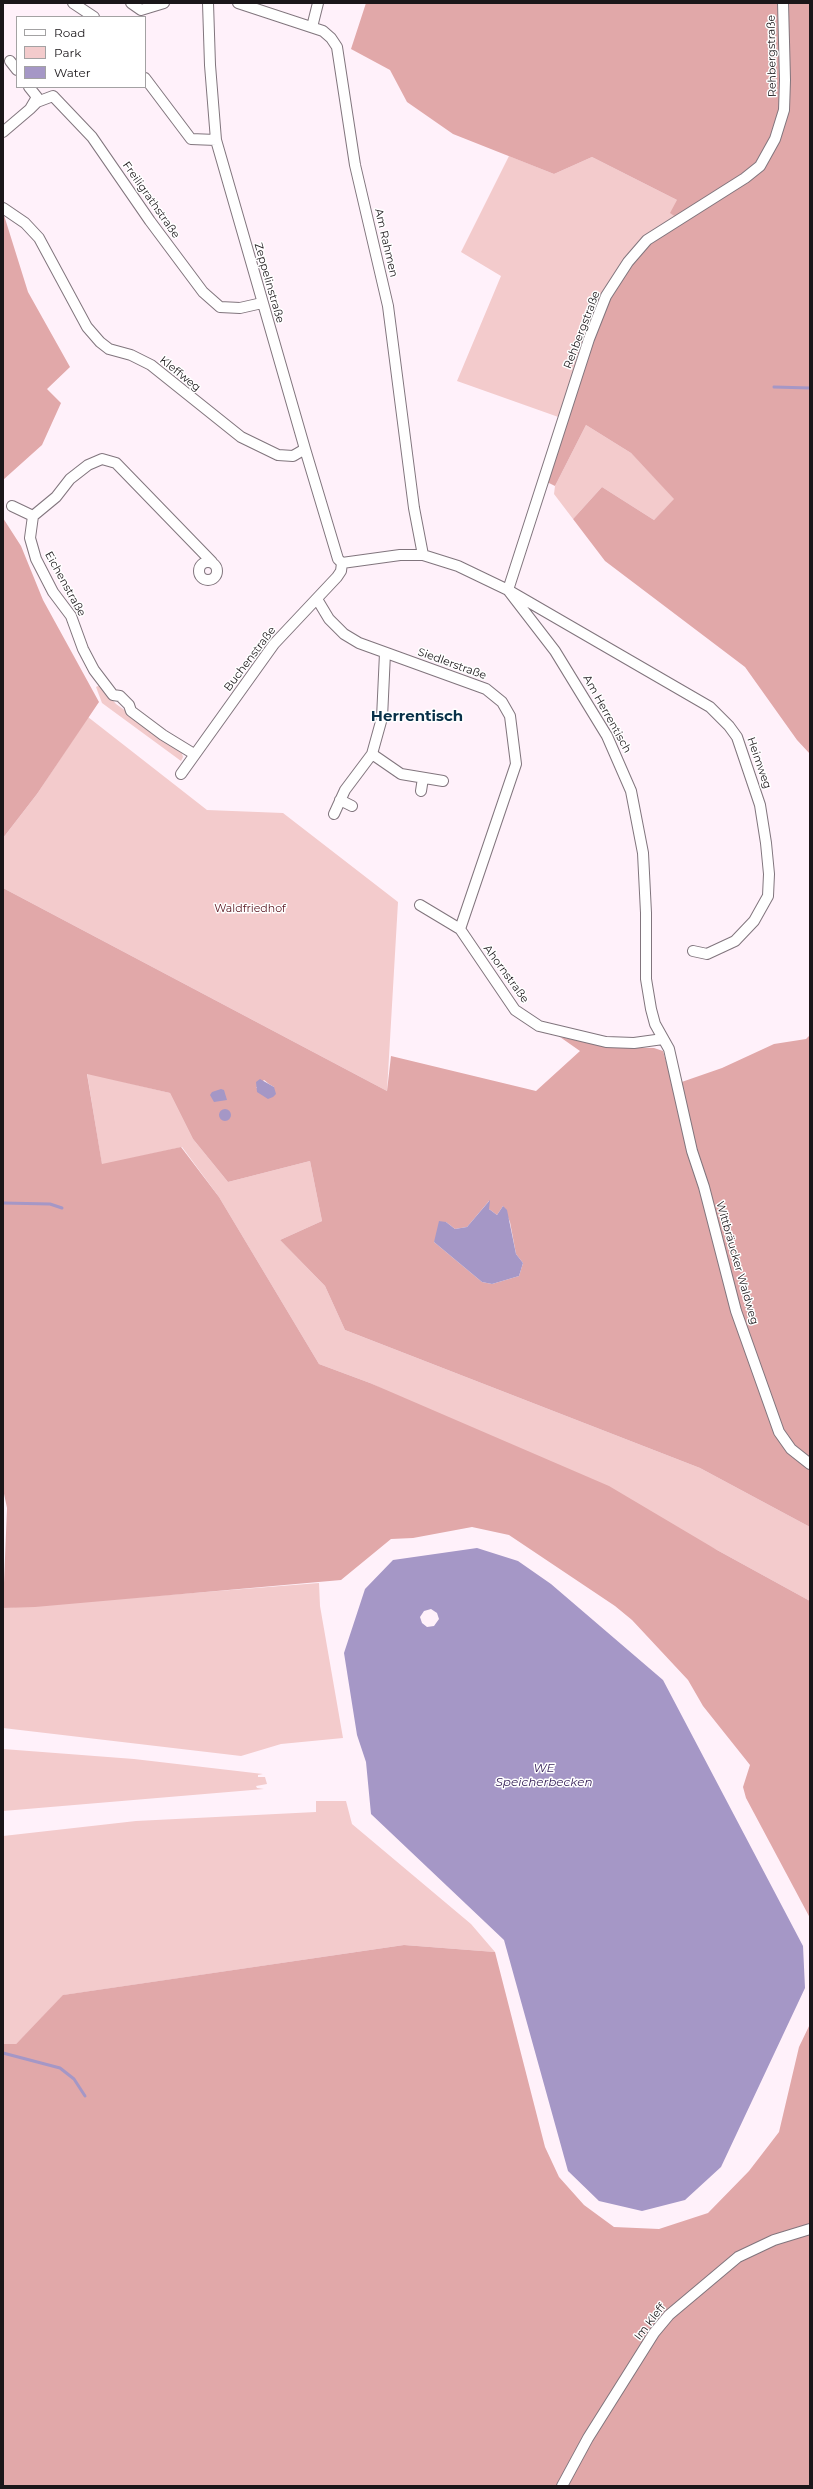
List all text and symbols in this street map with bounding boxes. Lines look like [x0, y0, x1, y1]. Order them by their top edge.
street label: Rehbergstraße [765, 15, 779, 97]
legend [16, 16, 146, 88]
text: Road [54, 25, 85, 40]
text: Park [54, 45, 81, 60]
text: Water [54, 65, 90, 80]
street label: Freiligrathstraße [120, 159, 182, 241]
street label: Am Rahmen [372, 207, 400, 279]
street label: Zeppelinstraße [251, 241, 287, 325]
street label: Rehbergstraße [561, 289, 603, 371]
street label: Kleffweg [157, 354, 203, 394]
street label: Eichenstraße [42, 549, 88, 619]
street label: Buchenstraße [221, 624, 279, 694]
street label: Siedlerstraße [416, 645, 488, 683]
street label: Am Herrentisch [580, 673, 634, 755]
district label: Herrentisch [371, 708, 463, 726]
street label: Heimweg [744, 735, 774, 791]
park label: Waldfriedhof [214, 902, 286, 916]
street label: Ahornstraße [481, 943, 531, 1005]
street label: Wittbräucker Waldweg [713, 1200, 761, 1326]
water label: WE Speicherbecken [495, 1761, 593, 1789]
street label: Im Kleff [632, 2301, 668, 2343]

